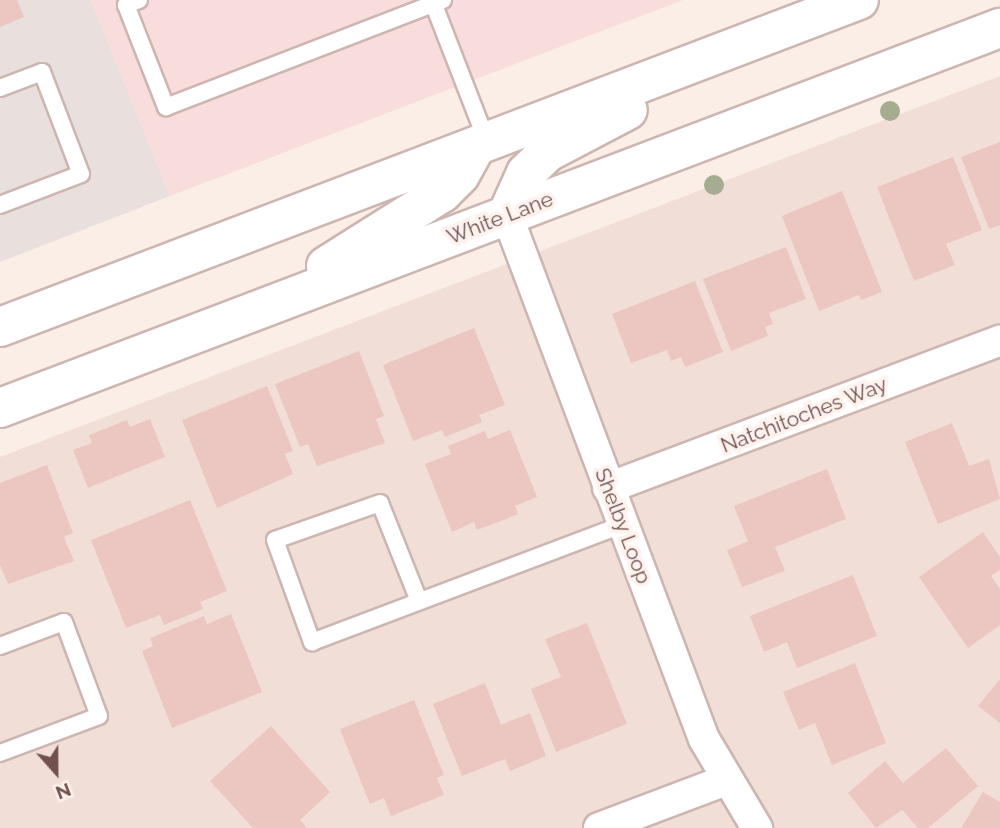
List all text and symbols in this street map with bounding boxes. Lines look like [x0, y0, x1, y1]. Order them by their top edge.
street label: White Lane [443, 186, 557, 250]
street label: Natchitoches Way [717, 372, 891, 458]
street label: Shelby Loop [589, 464, 657, 588]
north arrow [21, 737, 91, 807]
text: N [53, 779, 74, 804]

